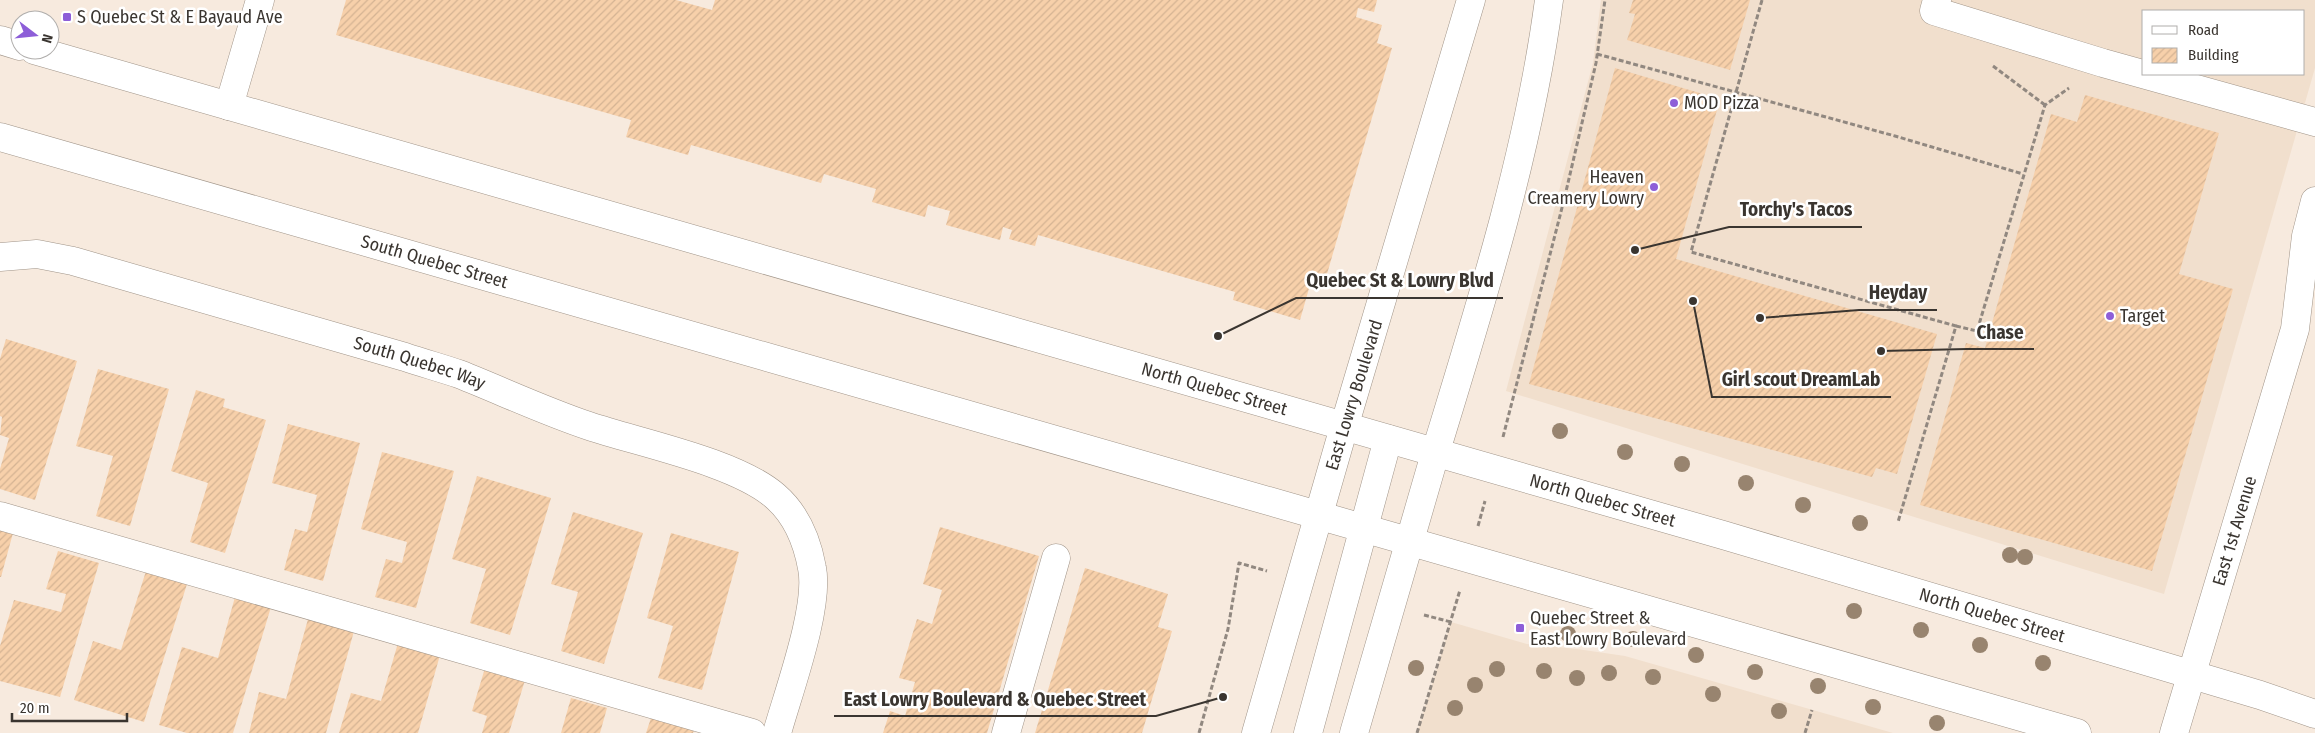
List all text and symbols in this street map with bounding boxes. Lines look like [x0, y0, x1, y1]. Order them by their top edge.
place label: S Quebec St & E Bayaud Ave [77, 6, 283, 28]
north arrow [10, 10, 60, 60]
legend [2142, 10, 2305, 75]
marker: S Quebec St & E Bayaud Ave [61, 11, 73, 23]
text: Road [2188, 21, 2219, 39]
text: N [38, 32, 56, 45]
text: Building [2188, 46, 2239, 64]
place label: MOD Pizza [1684, 92, 1760, 114]
marker: MOD Pizza [1668, 97, 1680, 109]
place label: Heaven Creamery Lowry [1527, 166, 1644, 209]
marker: Heaven Creamery Lowry [1648, 181, 1660, 193]
callout: Torchy's Tacos [1729, 193, 1862, 227]
text: Torchy's Tacos [1740, 198, 1853, 221]
street label: South Quebec Street [358, 230, 511, 293]
callout: Quebec St & Lowry Blvd [1296, 264, 1503, 298]
text: Quebec St & Lowry Blvd [1306, 269, 1494, 292]
callout: Heyday [1859, 276, 1937, 310]
text: Heyday [1869, 281, 1928, 304]
place label: Target [2120, 305, 2165, 327]
marker: Target [2104, 310, 2116, 322]
callout: Chase [1967, 315, 2034, 349]
street label: East Lowry Boulevard [1321, 317, 1387, 473]
text: Chase [1976, 321, 2024, 344]
street label: South Quebec Way [351, 332, 489, 395]
street label: North Quebec Street [1139, 358, 1290, 420]
callout: Girl scout DreamLab [1712, 363, 1891, 397]
text: Girl scout DreamLab [1722, 368, 1880, 391]
street label: North Quebec Street [1527, 469, 1678, 532]
street label: East 1st Avenue [2208, 473, 2261, 589]
street label: North Quebec Street [1917, 583, 2068, 647]
place label: Quebec Street & East Lowry Boulevard [1530, 607, 1686, 650]
marker: Quebec Street & East Lowry Boulevard [1514, 622, 1526, 634]
callout: East Lowry Boulevard & Quebec Street [834, 682, 1156, 716]
text: East Lowry Boulevard & Quebec Street [844, 688, 1146, 711]
scale bar [12, 690, 128, 722]
text: 20 m [20, 699, 50, 717]

